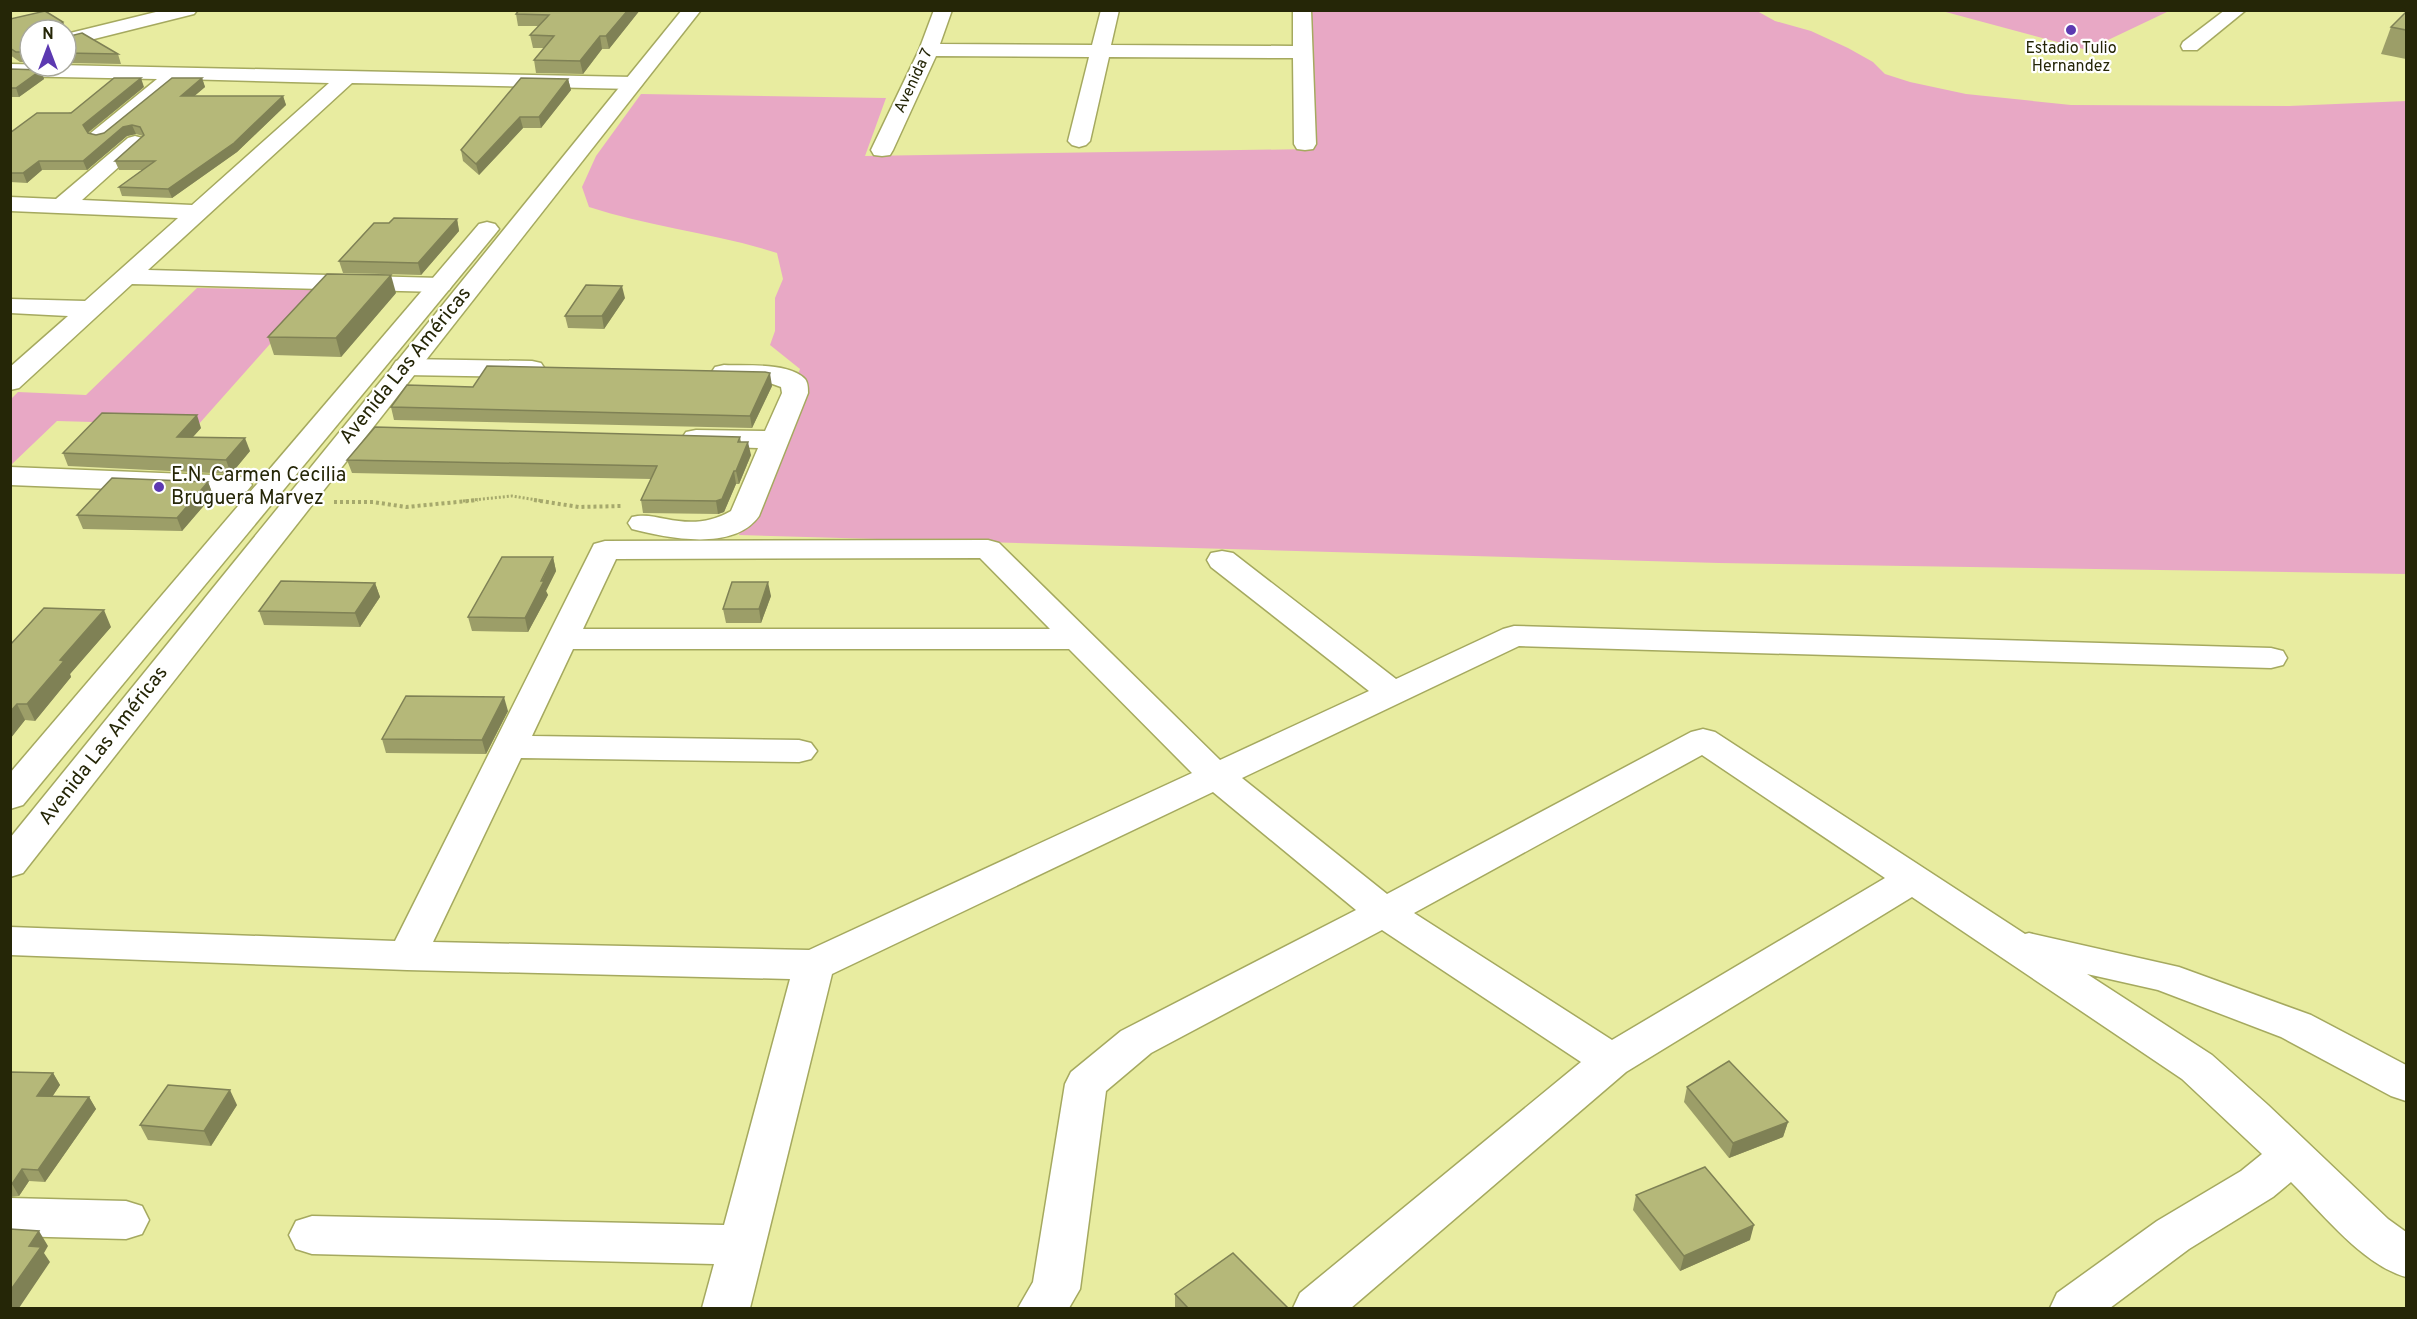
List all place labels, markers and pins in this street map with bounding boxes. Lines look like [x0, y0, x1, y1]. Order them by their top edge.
marker: Estadio Tulio Hernandez [2064, 23, 2078, 37]
place label: Estadio Tulio Hernandez [2025, 39, 2117, 77]
place label: E.N. Carmen Cecilia Bruguera Marvez [171, 463, 346, 512]
marker: E.N. Carmen Cecilia Bruguera Marvez [152, 480, 166, 494]

